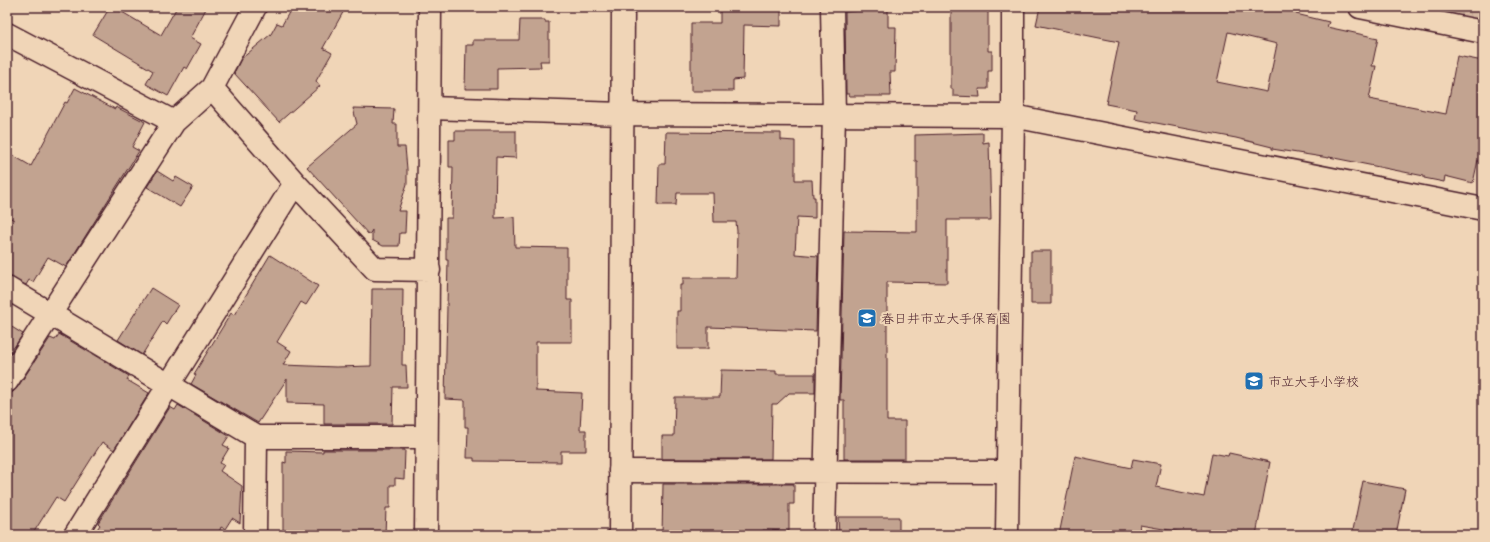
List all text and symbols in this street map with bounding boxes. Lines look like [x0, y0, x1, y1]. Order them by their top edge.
school or university icon: 春日井市立大手保育園 [856, 307, 878, 329]
place label: 春日井市立大手保育園 [881, 309, 1011, 326]
school or university icon: 市立大手小学校 [1243, 370, 1265, 392]
place label: 市立大手小学校 [1268, 372, 1359, 389]

